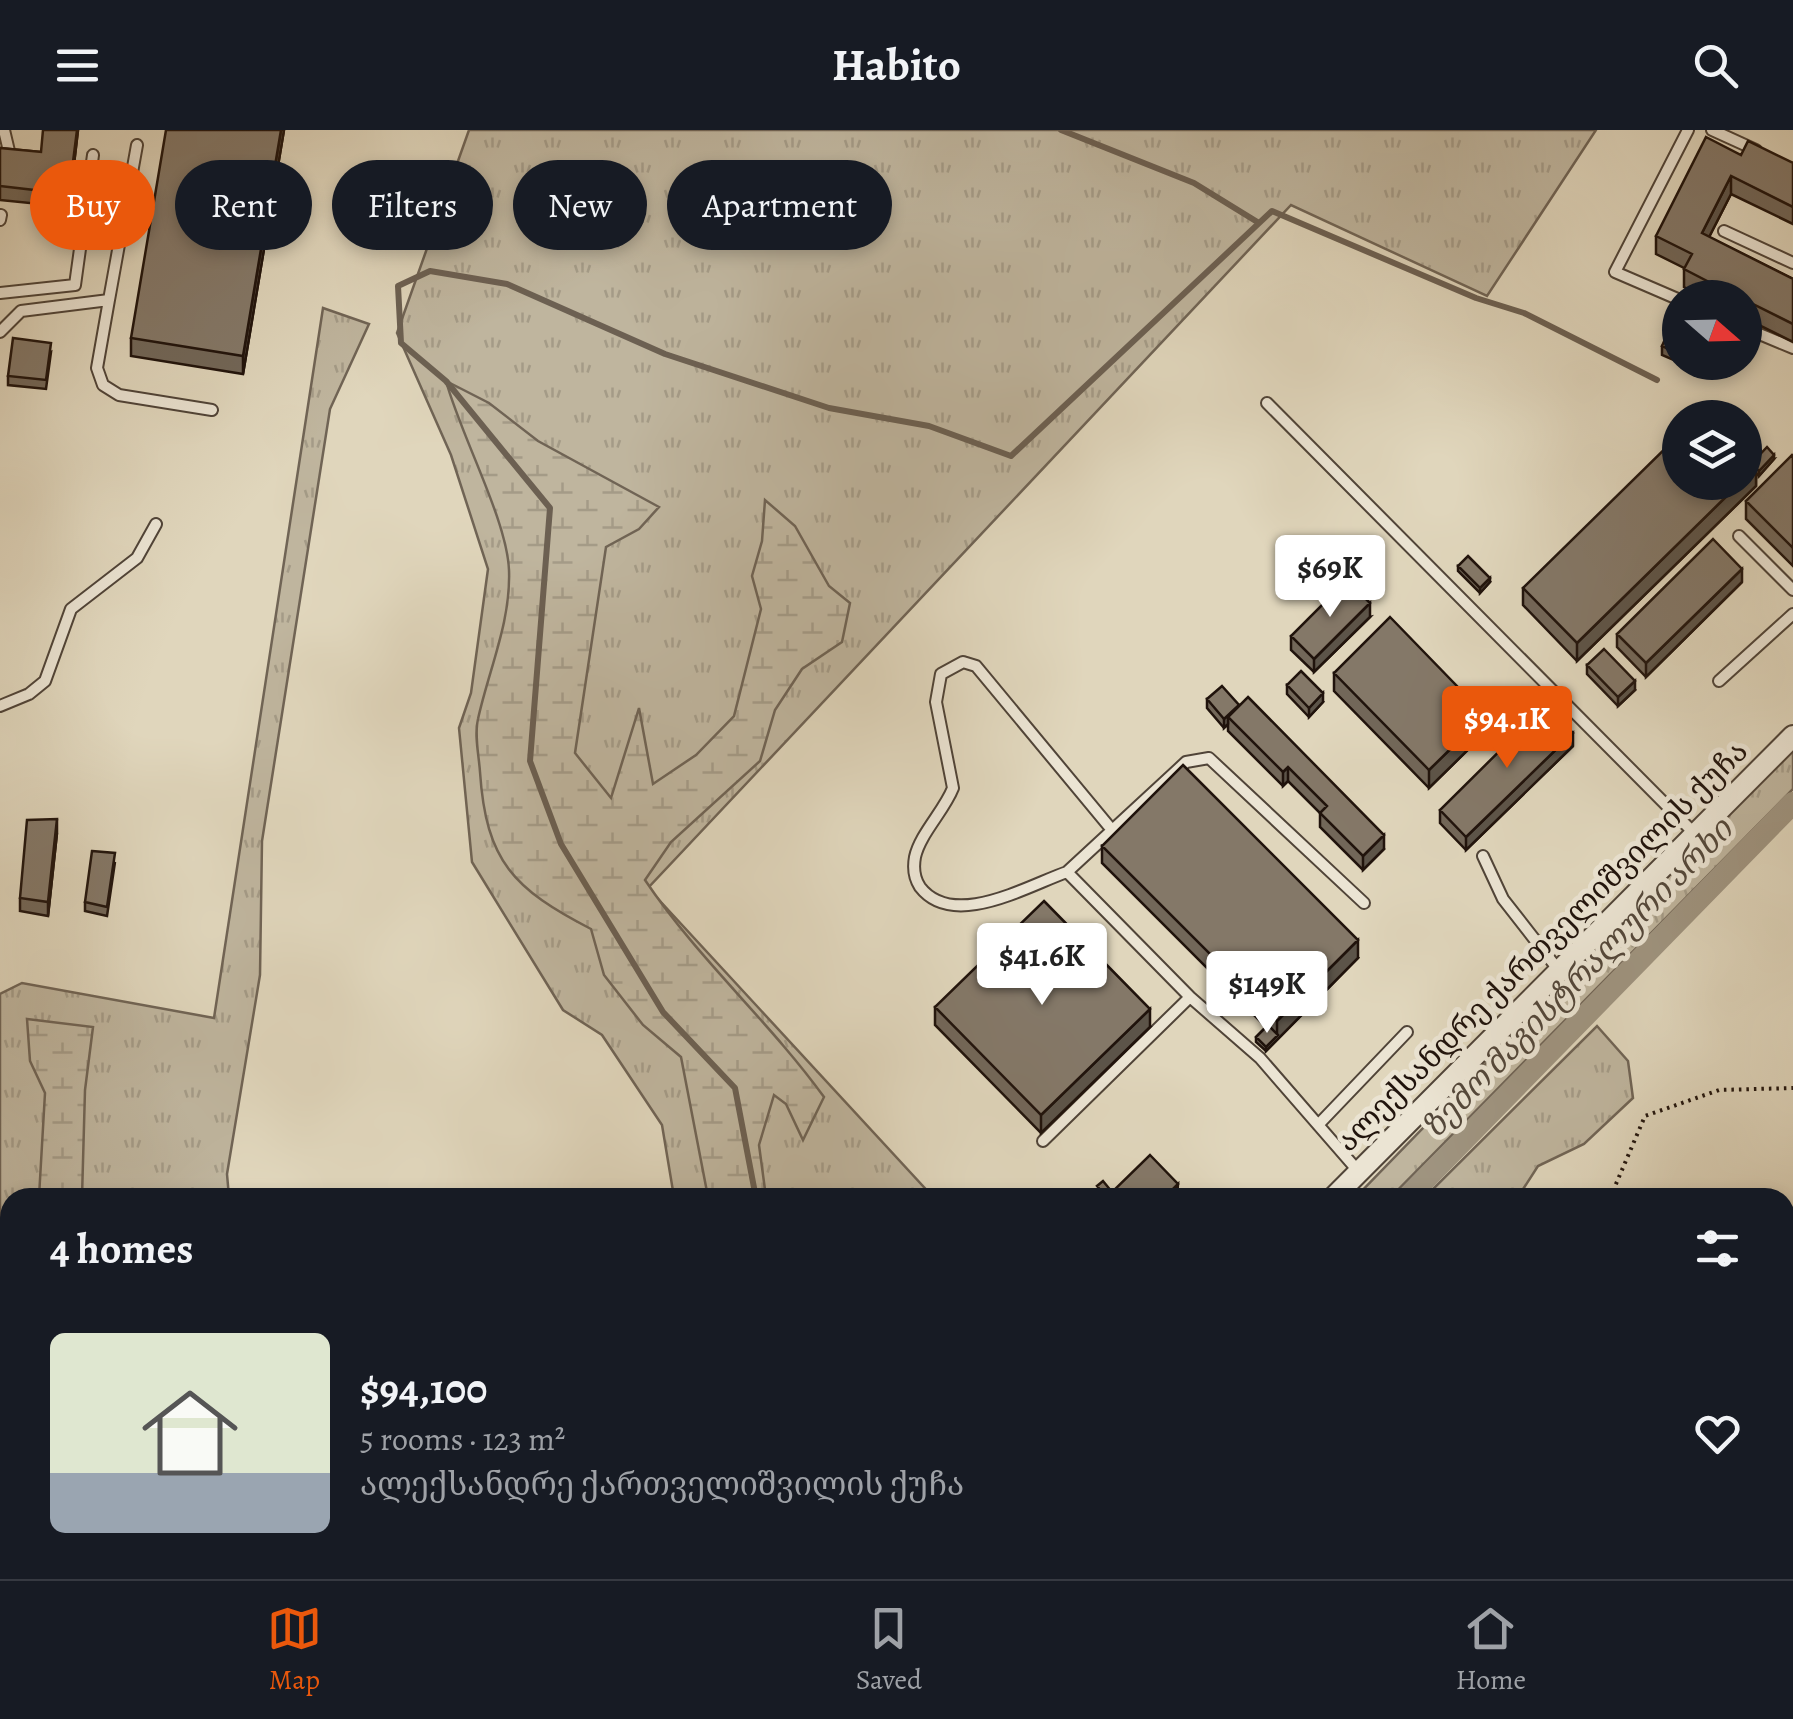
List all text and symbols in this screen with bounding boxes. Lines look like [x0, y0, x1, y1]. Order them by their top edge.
text: Habito [832, 34, 961, 96]
icon: menu [50, 38, 105, 93]
icon: search [1688, 38, 1743, 93]
chip: Buy [30, 160, 155, 250]
chip: Rent [175, 160, 312, 250]
chip: Filters [332, 160, 493, 250]
chip: New [513, 160, 647, 250]
chip: Apartment [667, 160, 892, 250]
north arrow [1662, 280, 1762, 380]
map controls [1662, 280, 1762, 500]
button: layers [1662, 400, 1762, 500]
pin: $69K [1271, 535, 1389, 620]
text: $69K [1297, 545, 1363, 589]
pin: $94.1K [1426, 686, 1588, 771]
text: $94.1K [1464, 696, 1550, 740]
street label: ალექსანდრე ქართველიშვილის ქუჩა [1328, 732, 1756, 1160]
water label: ზემო მაგისტრალური არხი [1412, 807, 1743, 1148]
pin: $41.6K [961, 923, 1123, 1008]
text: $41.6K [999, 933, 1085, 977]
pin: $149K [1197, 951, 1337, 1036]
text: $149K [1228, 961, 1306, 1005]
text: 4 homes [50, 1220, 193, 1277]
icon: filters [1690, 1221, 1745, 1276]
text: $94,100 [360, 1360, 487, 1417]
icon: home [130, 1373, 250, 1493]
icon: heart [1690, 1406, 1745, 1461]
text: 5 rooms · 123 m² [360, 1417, 565, 1461]
text: ალექსანდრე ქართველიშვილის ქუჩა [360, 1462, 964, 1506]
tab: Map [267, 1601, 322, 1699]
tab: Saved [856, 1601, 922, 1699]
tab: Home [1456, 1601, 1526, 1699]

